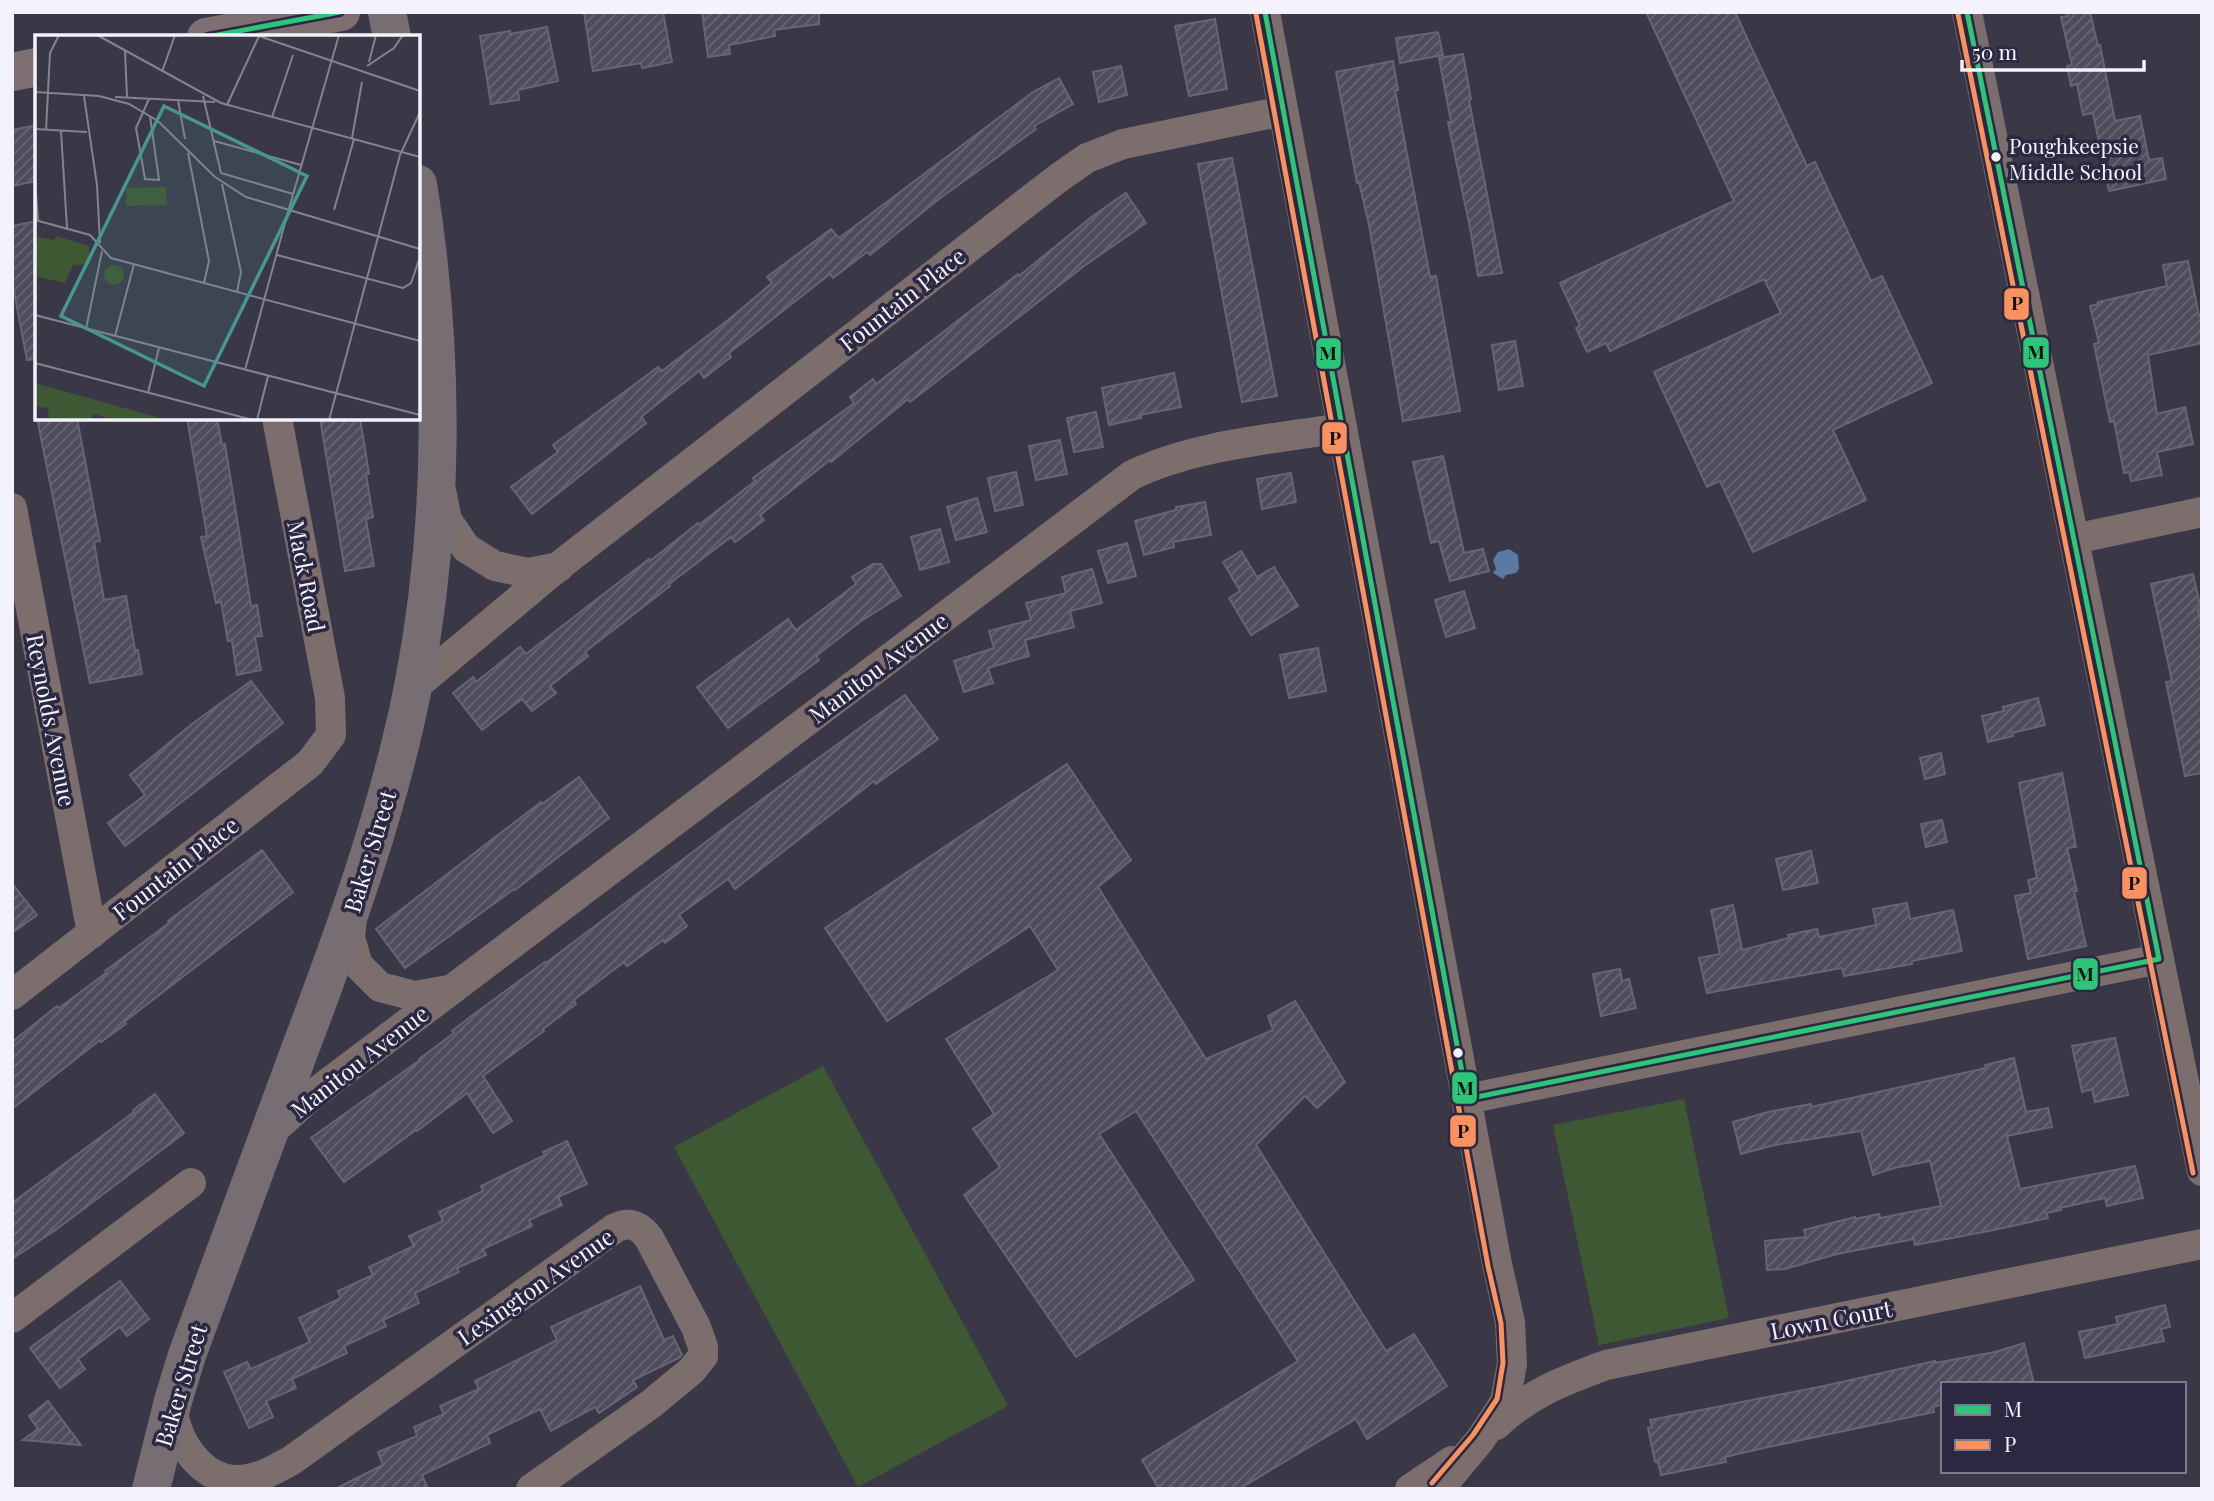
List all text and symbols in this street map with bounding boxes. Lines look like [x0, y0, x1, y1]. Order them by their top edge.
scale bar [1962, 28, 2144, 72]
inset map [35, 35, 420, 420]
text: 50 m [1972, 37, 2018, 65]
place label: Poughkeepsie Middle School [2009, 131, 2142, 185]
marker: Poughkeepsie Middle School [1989, 150, 2003, 164]
street label: Fountain Place [833, 240, 971, 358]
line badge: P [2003, 287, 2030, 321]
text: P [2011, 289, 2023, 315]
line badge: M [2022, 336, 2050, 369]
line badge: M [1315, 337, 1342, 370]
text: M [2027, 338, 2045, 364]
text: M [1319, 339, 1337, 365]
line badge: P [1321, 421, 1348, 455]
text: P [1329, 424, 1341, 450]
street label: Mack Road [281, 518, 333, 634]
street label: Manitou Avenue [802, 604, 954, 730]
street label: Reynolds Avenue [20, 631, 84, 809]
street label: Baker Street [336, 785, 403, 916]
street label: Fountain Place [106, 809, 244, 927]
line badge: P [2121, 866, 2148, 900]
text: P [2128, 869, 2140, 895]
line badge: M [2072, 957, 2099, 991]
text: M [2076, 960, 2094, 986]
street label: Manitou Avenue [284, 997, 434, 1125]
unlabelled marker [1451, 1046, 1465, 1060]
line badge: M [1451, 1071, 1478, 1105]
text: M [1456, 1074, 1474, 1100]
line badge: P [1449, 1114, 1477, 1148]
text: P [1457, 1117, 1469, 1143]
street label: Lexington Avenue [451, 1220, 619, 1352]
street label: Lown Court [1768, 1292, 1895, 1346]
street label: Baker Street [147, 1319, 214, 1450]
legend [1941, 1382, 2186, 1473]
text: M [2004, 1394, 2022, 1422]
text: P [2004, 1429, 2016, 1457]

